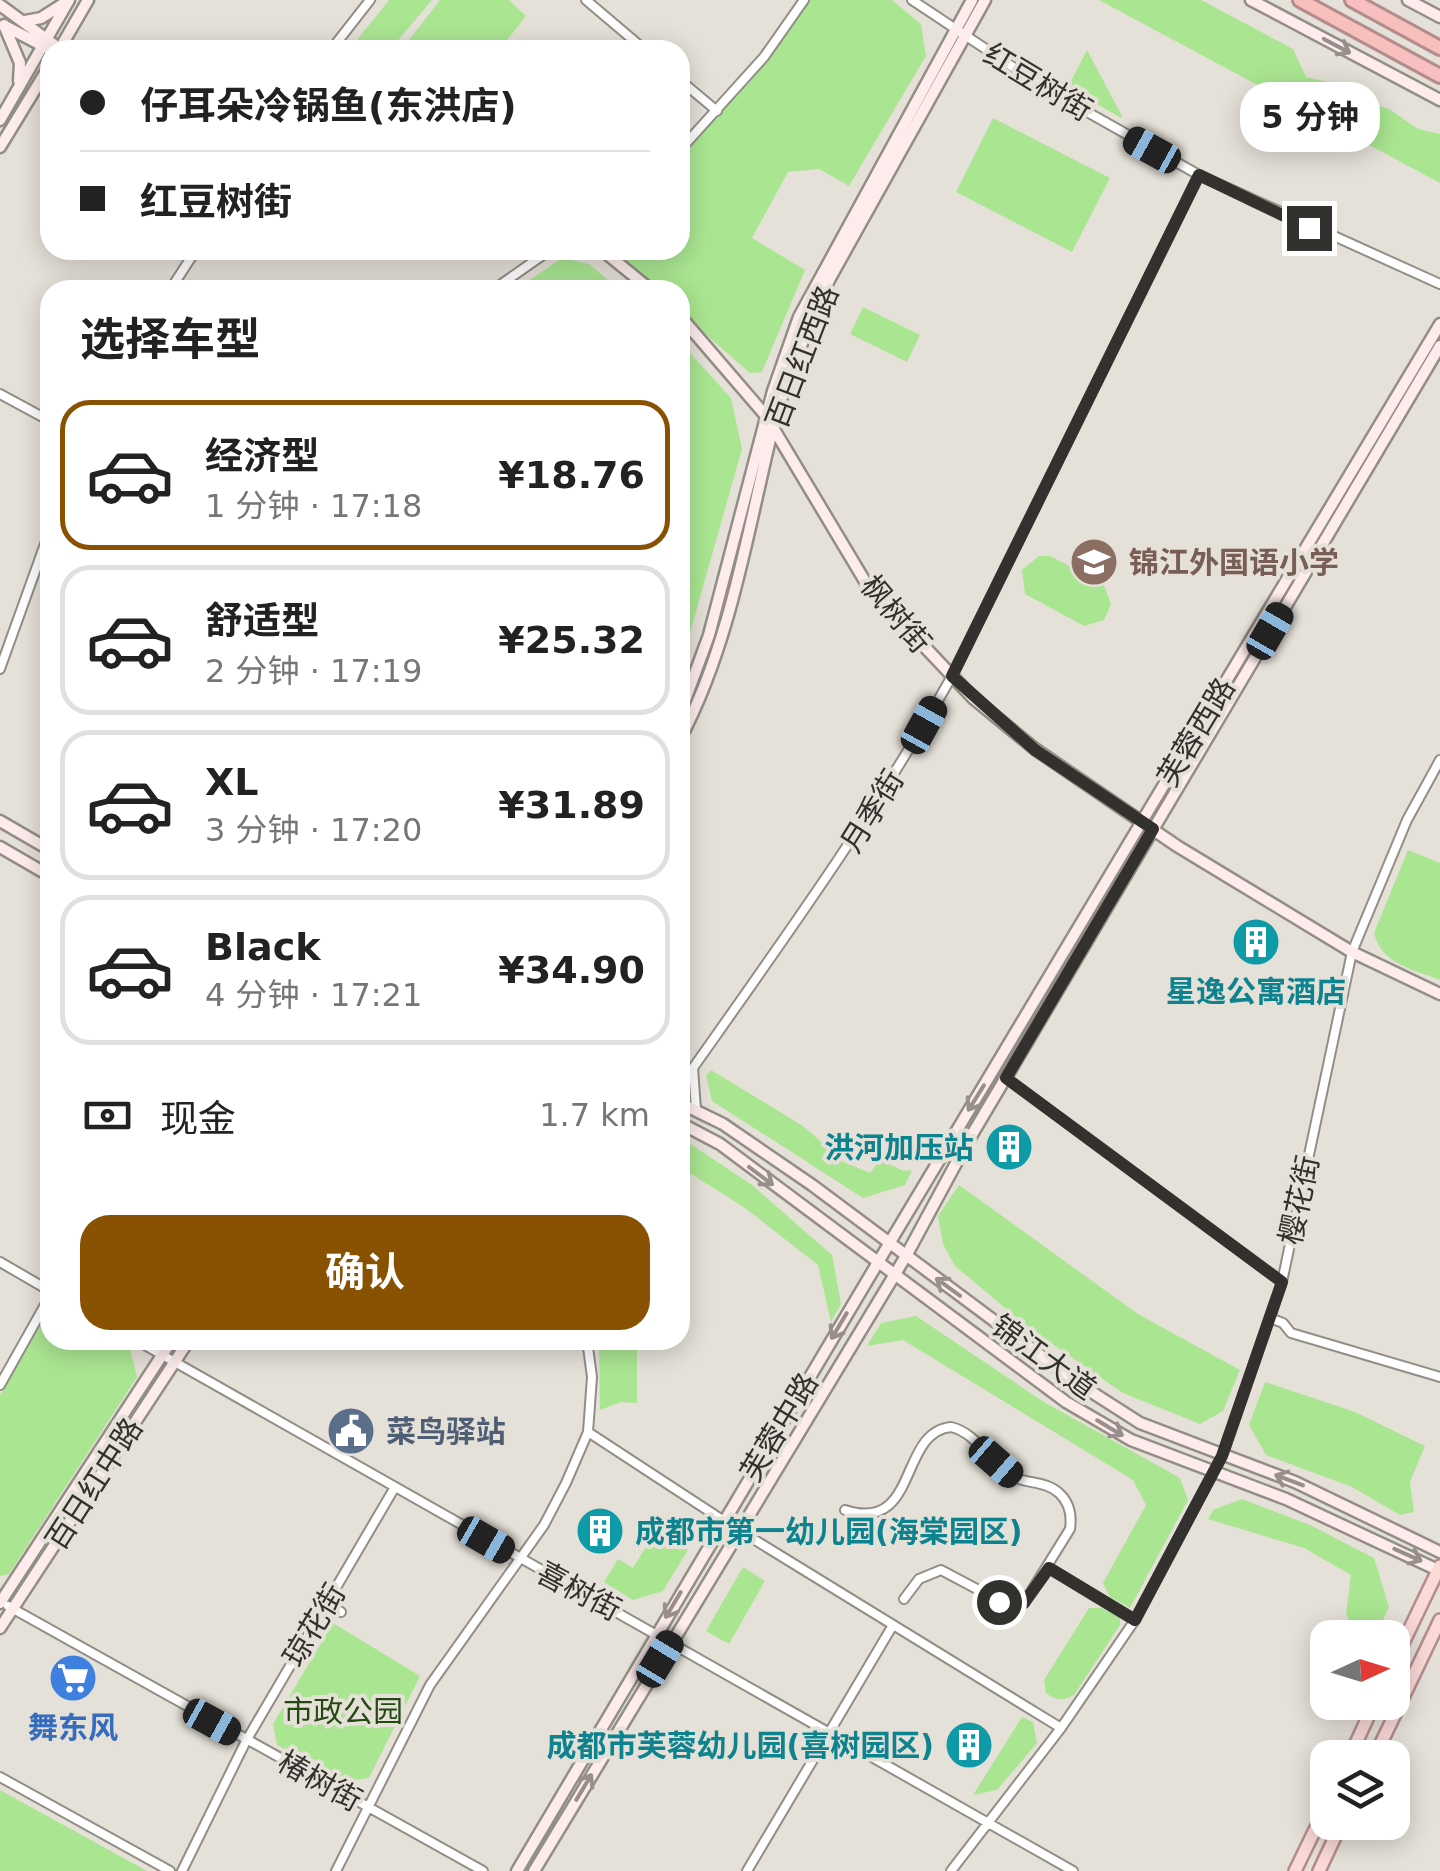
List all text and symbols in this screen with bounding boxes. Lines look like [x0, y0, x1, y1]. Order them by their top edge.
street label: 红豆树街 [978, 36, 1098, 128]
one-way arrow [1322, 36, 1351, 56]
callout: 5 分钟 [1239, 83, 1379, 153]
text: 仔耳朵冷锅鱼(东洪店) [140, 84, 517, 128]
text: 5 分钟 [1261, 98, 1359, 136]
car [1118, 122, 1186, 178]
text: 红豆树街 [140, 180, 292, 224]
route end [1287, 206, 1332, 251]
street label: 百日红西路 [759, 281, 845, 433]
text: 选择车型 [80, 313, 260, 366]
icon: car [85, 430, 175, 520]
text: 经济型 [205, 434, 319, 478]
text: ¥18.76 [498, 453, 645, 497]
text: 1 分钟 · 17:18 [205, 487, 422, 525]
school or university icon: 锦江外国语小学 [1068, 536, 1120, 588]
place label: 锦江外国语小学 [1129, 545, 1339, 580]
street label: 枫树街 [854, 568, 938, 660]
icon: car [85, 595, 175, 685]
car [1242, 598, 1298, 664]
text: 舒适型 [205, 599, 319, 643]
text: ¥25.32 [498, 618, 645, 662]
text: 2 分钟 · 17:19 [205, 652, 422, 690]
street label: 芙蓉西路 [1150, 672, 1242, 792]
car [896, 691, 952, 759]
icon: car [85, 760, 175, 850]
text: XL [205, 760, 259, 804]
street label: 月季街 [833, 764, 911, 858]
text: ¥31.89 [498, 783, 645, 827]
text: 3 分钟 · 17:20 [205, 811, 422, 849]
building icon: 星逸公寓酒店 [1230, 916, 1282, 968]
icon: car [85, 925, 175, 1015]
text: Black [205, 925, 320, 969]
text: ¥34.90 [498, 948, 645, 992]
place label: 星逸公寓酒店 [1166, 974, 1346, 1009]
text: 4 分钟 · 17:21 [205, 976, 422, 1014]
one-way arrow [966, 1083, 987, 1112]
icon: cash [80, 1088, 135, 1143]
text: 1.7 km [539, 1096, 650, 1134]
text: 现金 [160, 1097, 236, 1141]
building icon: 洪河加压站 [983, 1121, 1035, 1173]
place label: 洪河加压站 [824, 1130, 974, 1165]
street label: 樱花街 [1273, 1152, 1325, 1248]
one-way arrow [747, 1165, 774, 1186]
button: 确认 [80, 1215, 650, 1330]
one-way arrow [935, 1277, 962, 1298]
street label: 锦江大道 [985, 1308, 1103, 1406]
one-way arrow [829, 1311, 849, 1340]
street label: 芙蓉中路 [733, 1367, 825, 1487]
public building icon: 菜鸟驿站 [325, 1405, 377, 1457]
street label: 百日红中路 [38, 1412, 150, 1556]
place label: 菜鸟驿站 [386, 1414, 506, 1449]
one-way arrow [1095, 1418, 1124, 1438]
car [964, 1431, 1028, 1493]
one-way arrow [1274, 1470, 1305, 1488]
building icon: 成都市第一幼儿园(海棠园区) [574, 1505, 626, 1557]
car [453, 1512, 519, 1568]
place label: 成都市第一幼儿园(海棠园区) [635, 1514, 1022, 1549]
one-way arrow [1392, 1547, 1423, 1565]
street label: 喜树街 [531, 1554, 627, 1628]
street label: 琼花街 [276, 1577, 352, 1673]
route start [977, 1580, 1022, 1625]
one-way arrow [663, 1590, 683, 1619]
north arrow [1310, 1620, 1410, 1720]
map controls [1310, 1620, 1410, 1840]
car [632, 1626, 688, 1692]
supermarket icon: 舞东风 [47, 1652, 99, 1704]
car [178, 1694, 246, 1750]
park label: 市政公园 [283, 1694, 403, 1729]
place label: 舞东风 [28, 1710, 118, 1745]
building icon: 成都市芙蓉幼儿园(喜树园区) [943, 1719, 995, 1771]
place label: 成都市芙蓉幼儿园(喜树园区) [547, 1728, 934, 1763]
button: layers [1310, 1740, 1410, 1840]
street label: 椿树街 [272, 1744, 368, 1818]
one-way arrow [574, 1773, 594, 1802]

